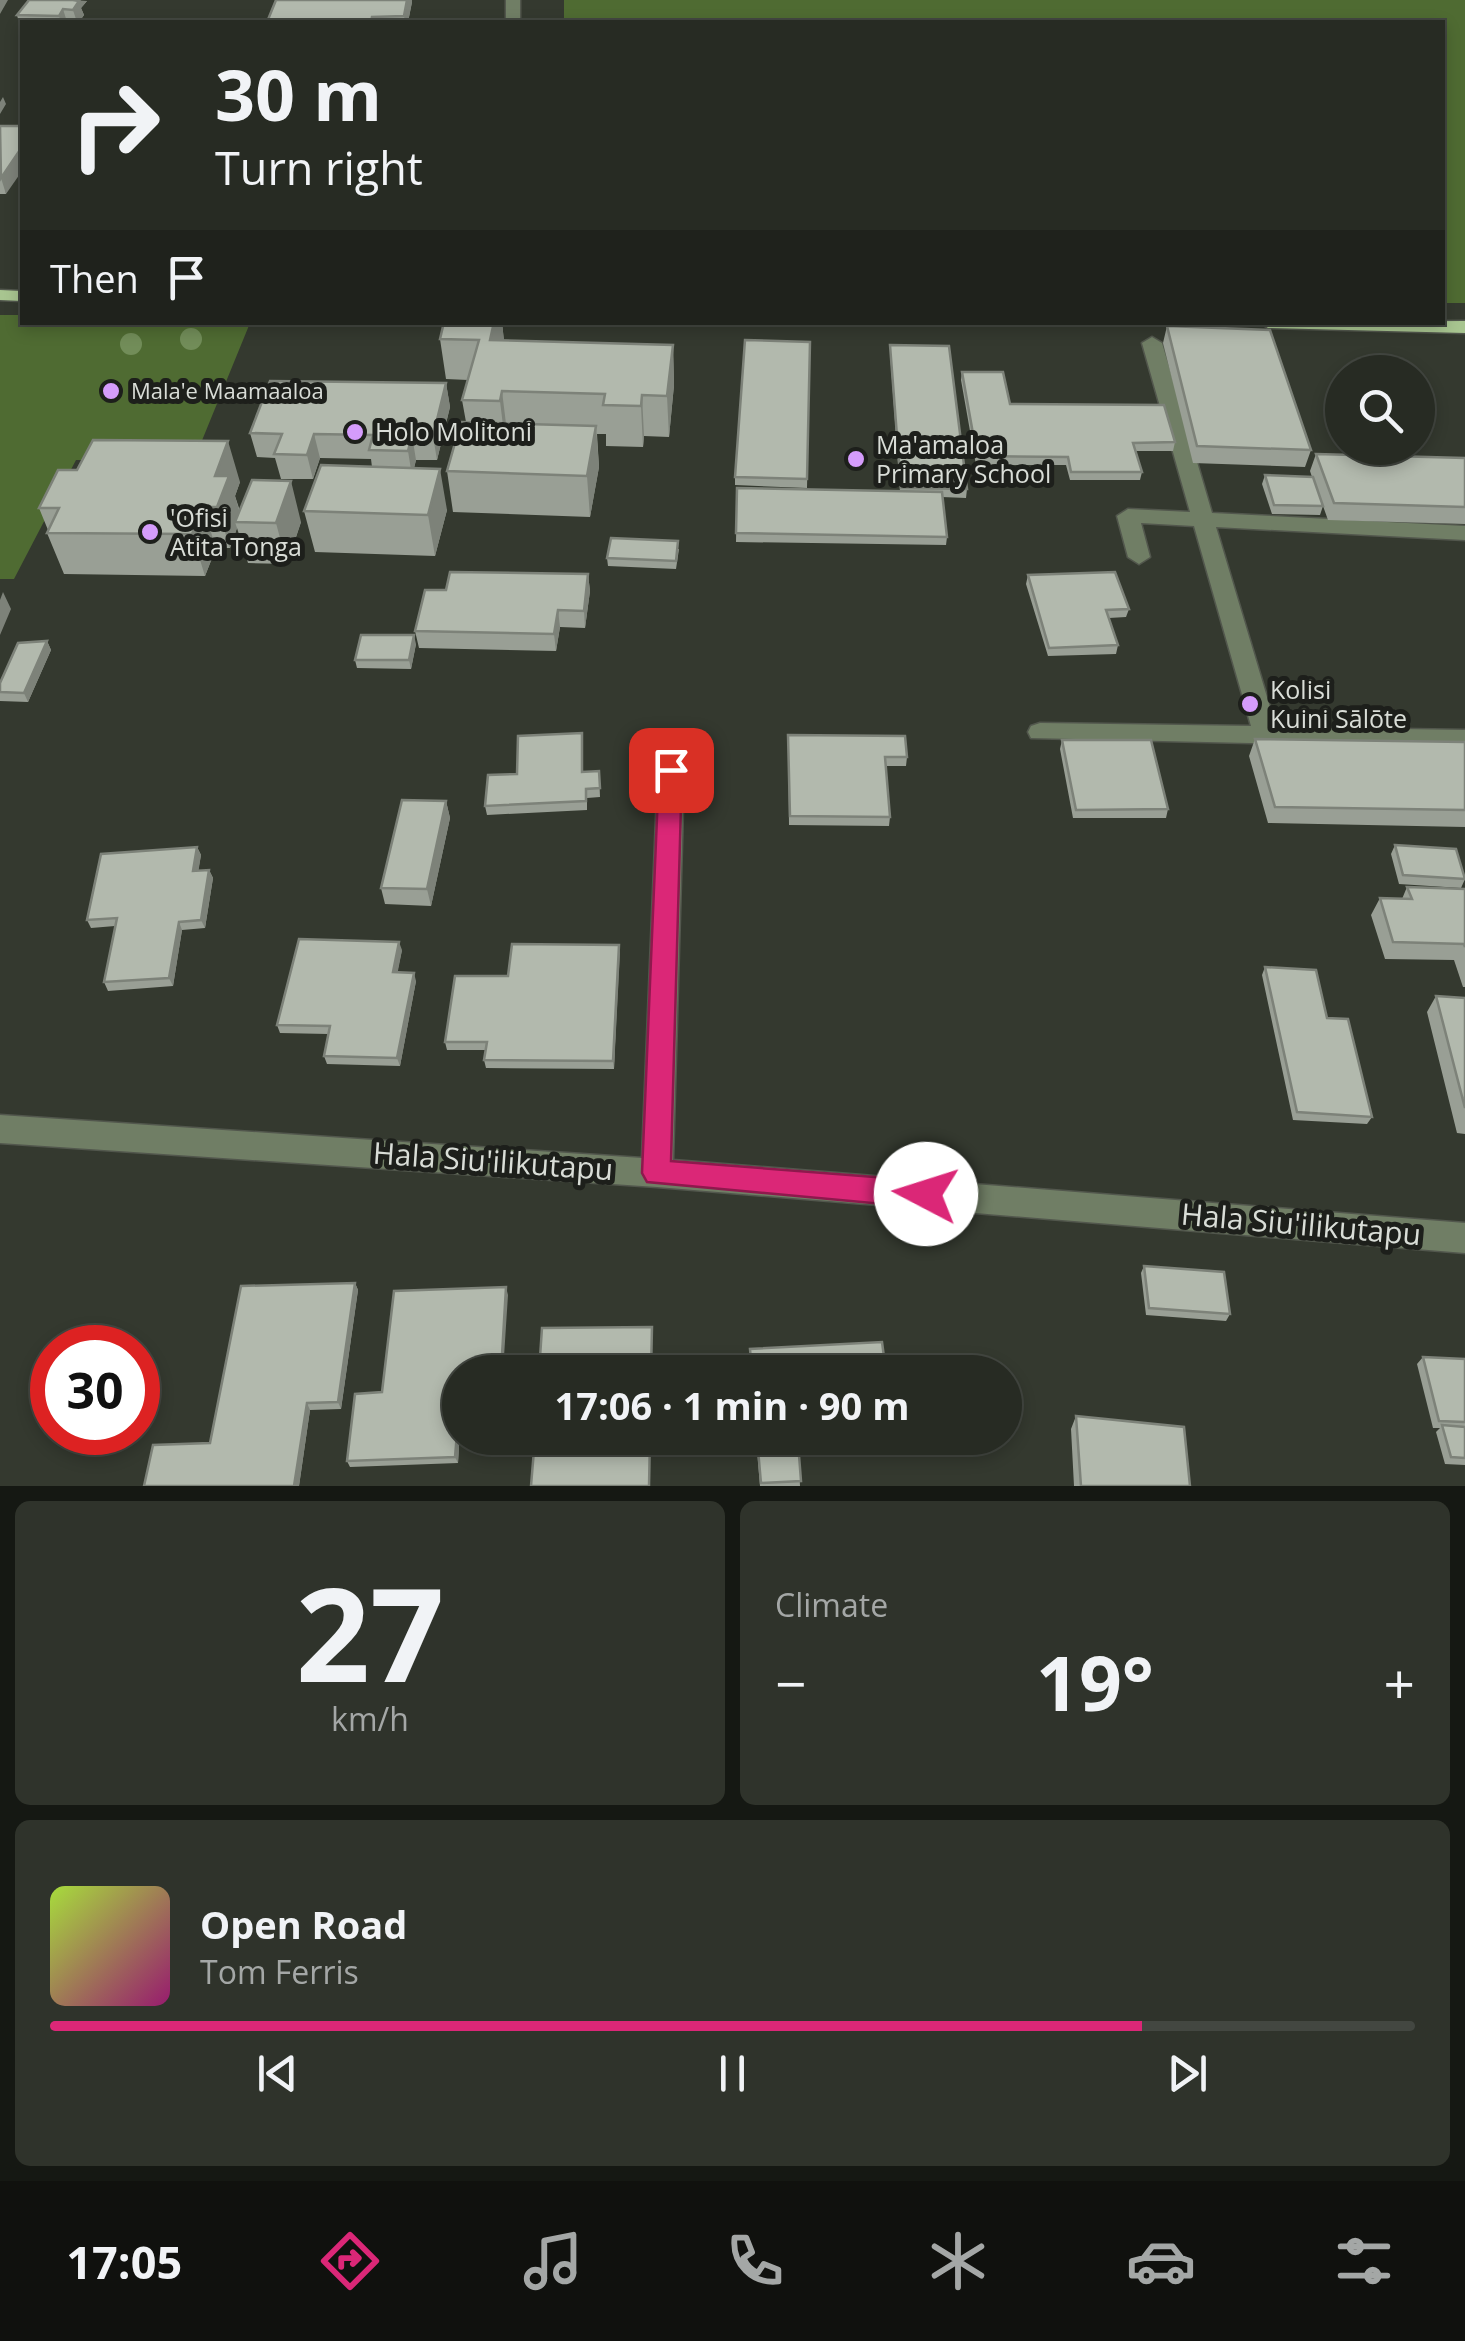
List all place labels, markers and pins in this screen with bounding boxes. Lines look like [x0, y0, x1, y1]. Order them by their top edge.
place label: Mala'e Maamaaloa [131, 375, 324, 405]
marker: Mala'e Maamaaloa [100, 380, 122, 402]
place label: Holo Molitoni [375, 414, 532, 448]
marker: Holo Molitoni [344, 421, 366, 443]
place label: Ma'amaloa Primary School [876, 427, 1051, 490]
marker: Ma'amaloa Primary School [845, 448, 867, 470]
place label: 'Ofisi Atita Tonga [170, 500, 302, 563]
marker: 'Ofisi Atita Tonga [139, 521, 161, 543]
place label: Kolisi Kuini Sālōte [1270, 672, 1407, 735]
marker: Kolisi Kuini Sālōte [1239, 693, 1261, 715]
pin [629, 728, 714, 813]

